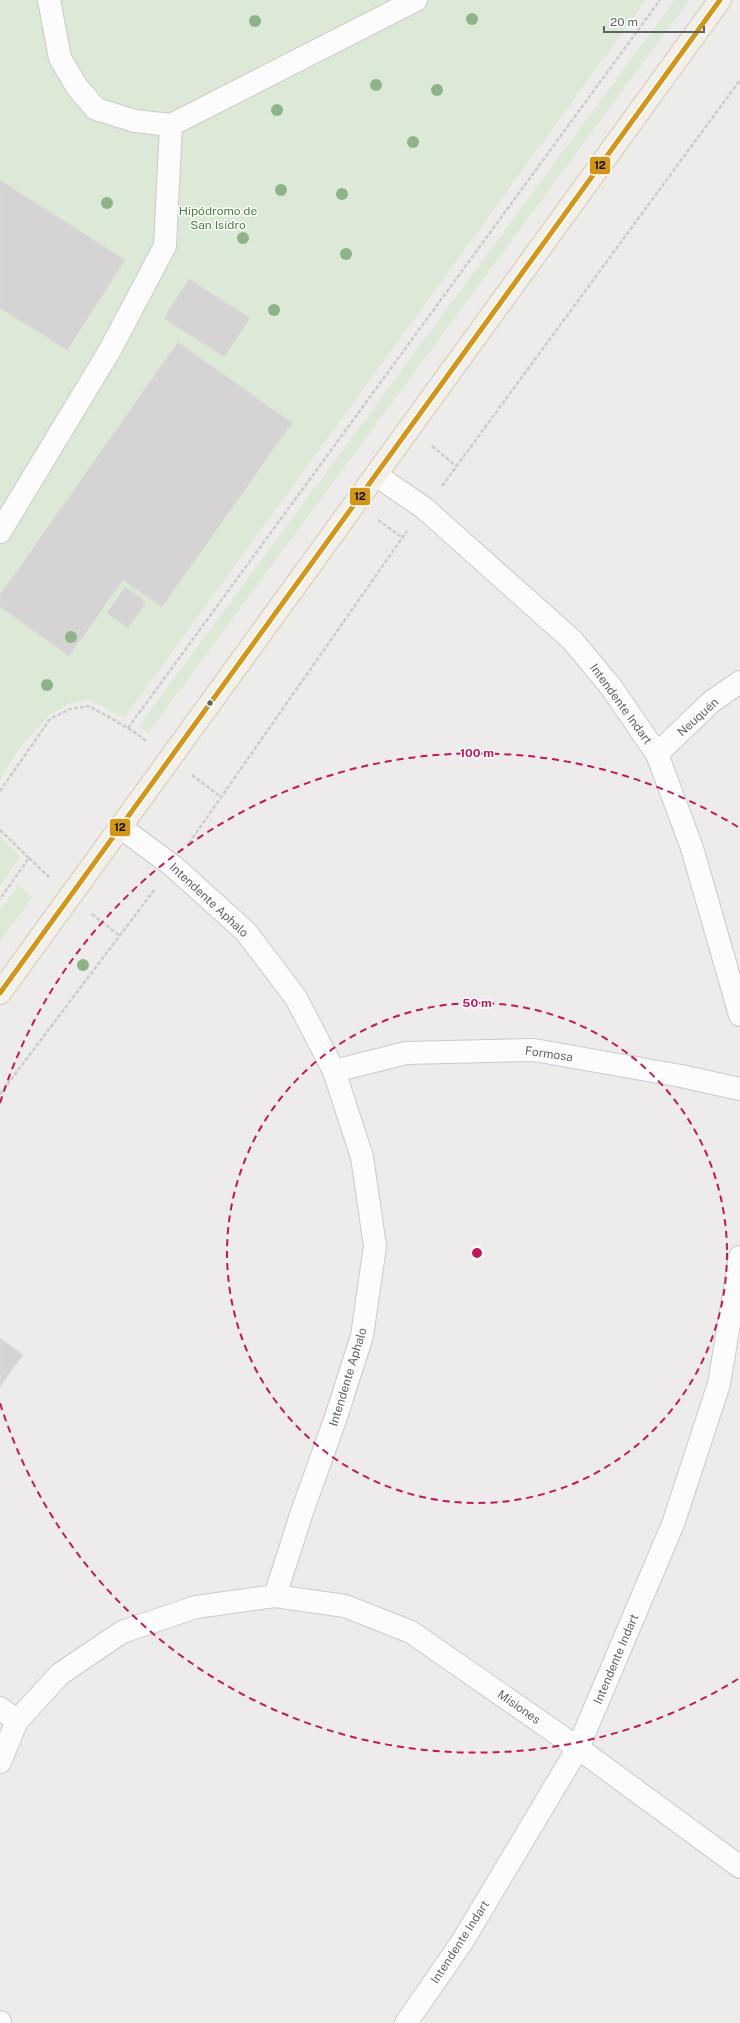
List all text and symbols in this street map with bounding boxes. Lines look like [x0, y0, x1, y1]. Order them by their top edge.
scale bar [604, 8, 704, 34]
text: 20 m [610, 15, 638, 29]
line badge: 12 [589, 156, 611, 175]
text: 12 [594, 159, 606, 171]
park label: Hipódromo de San Isidro [179, 204, 257, 232]
line badge: 12 [349, 487, 371, 506]
text: 12 [354, 490, 366, 502]
street label: Intendente Indart [587, 661, 655, 747]
street label: Neuquén [675, 695, 722, 739]
unlabelled marker [205, 698, 215, 708]
text: 100 m [460, 746, 494, 760]
line badge: 12 [109, 818, 131, 837]
text: 12 [114, 821, 126, 833]
street label: Intendente Aphalo [167, 860, 251, 940]
text: 50 m [462, 996, 492, 1010]
street label: Formosa [524, 1044, 574, 1064]
centre of rings [470, 1246, 484, 1260]
street label: Intendente Aphalo [326, 1326, 370, 1428]
street label: Intendente Indart [591, 1612, 641, 1706]
street label: Misiones [495, 1687, 543, 1727]
street label: Intendente Indart [428, 1898, 492, 1986]

